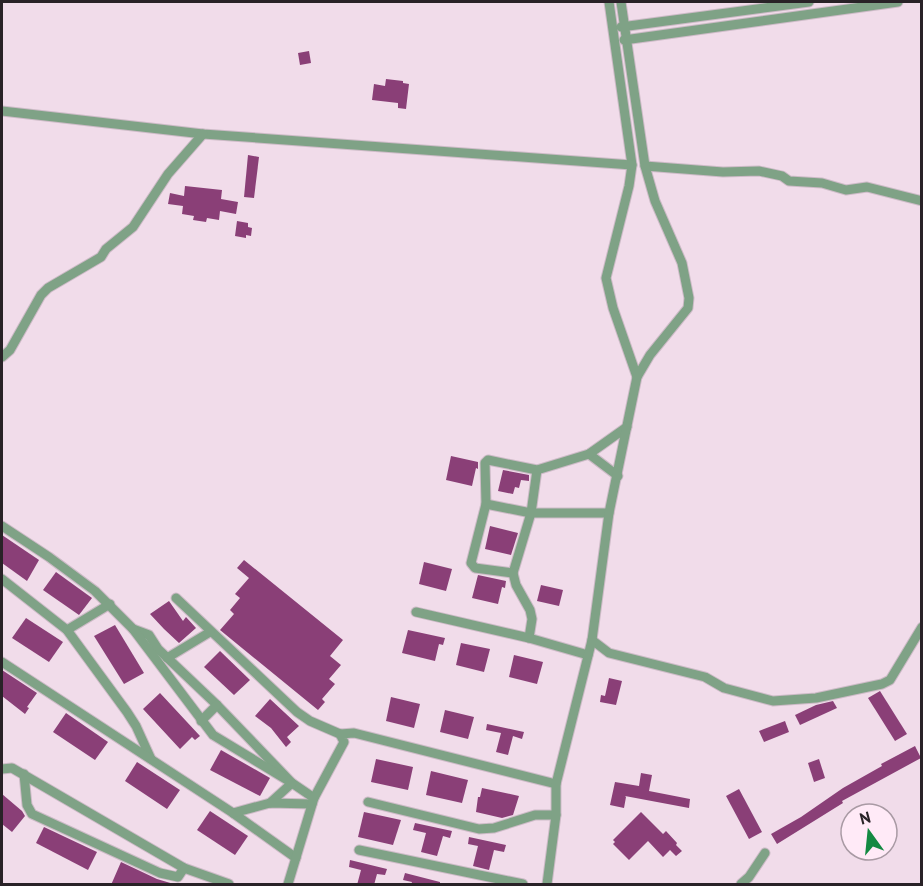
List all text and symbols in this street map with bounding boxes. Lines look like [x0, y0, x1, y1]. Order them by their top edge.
north arrow [839, 802, 899, 862]
text: N [857, 806, 873, 829]

